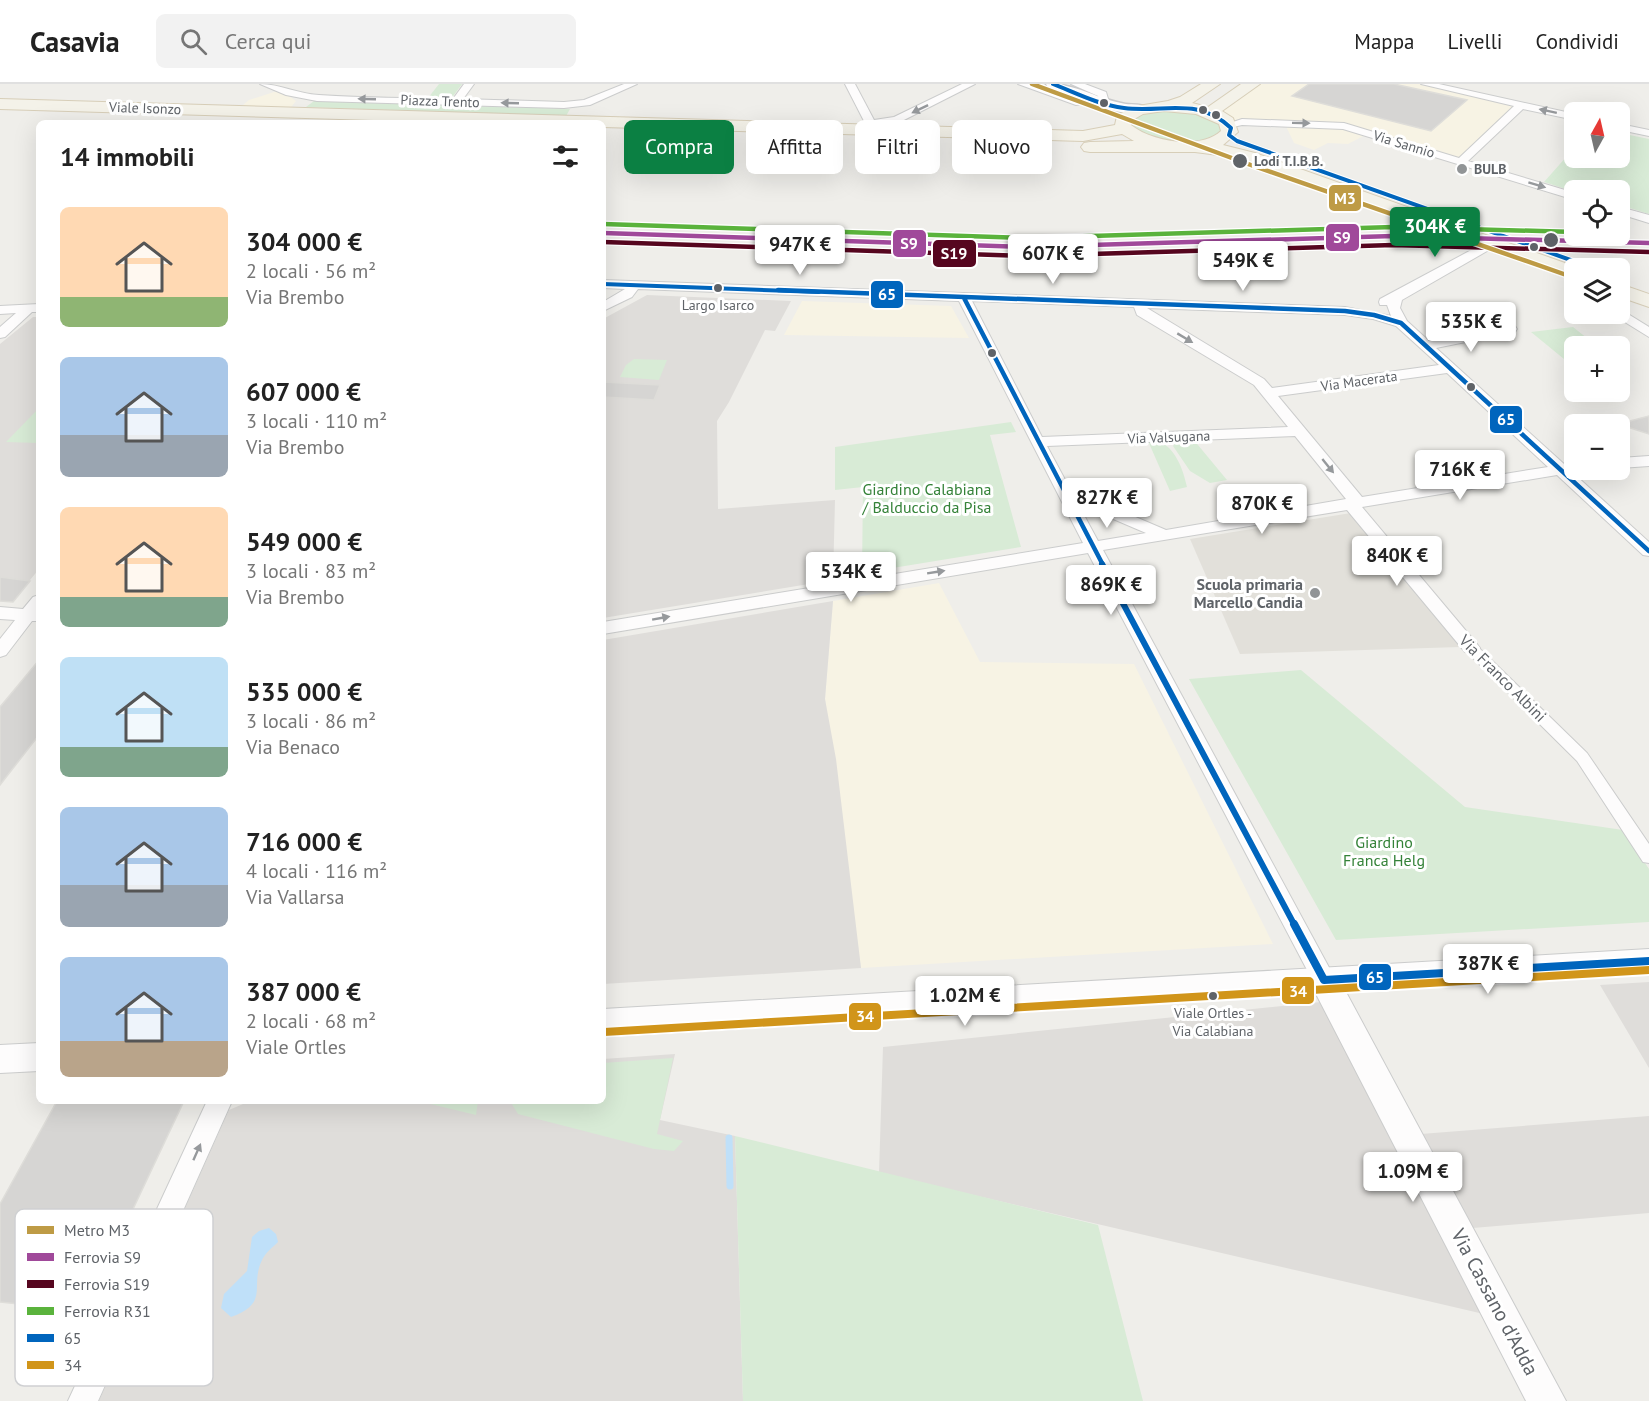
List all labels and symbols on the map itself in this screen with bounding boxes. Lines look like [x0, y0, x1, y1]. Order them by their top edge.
street label: Piazza Trento [400, 91, 480, 111]
one-way arrow [357, 94, 376, 104]
unlabelled marker [1098, 97, 1110, 109]
street label: Viale Isonzo [108, 98, 181, 118]
one-way arrow [500, 99, 519, 108]
north arrow [1564, 102, 1630, 168]
one-way arrow [911, 104, 928, 114]
unlabelled marker [1197, 104, 1209, 116]
one-way arrow [1538, 105, 1557, 115]
unlabelled marker [1210, 109, 1222, 121]
one-way arrow [1291, 118, 1310, 128]
street label: Via Sannio [1370, 126, 1437, 162]
marker: Lodi T.I.B.B. [1231, 152, 1249, 170]
place label: Lodi T.I.B.B. [1254, 152, 1323, 170]
place label: BULB [1474, 160, 1507, 178]
marker: BULB [1455, 162, 1469, 176]
one-way arrow [1528, 181, 1546, 190]
line badge: M3 [1328, 184, 1362, 212]
text: M3 [1334, 188, 1356, 208]
pin: 304K € [1386, 207, 1484, 258]
line badge: S9 [1325, 223, 1360, 252]
pin: 947K € [751, 225, 849, 276]
text: S9 [1333, 227, 1351, 247]
line badge: S9 [892, 229, 927, 258]
unlabelled marker [1542, 231, 1560, 249]
text: S9 [900, 233, 918, 253]
pin: 607K € [1004, 234, 1102, 285]
line badge: S19 [932, 239, 977, 268]
pin: 549K € [1194, 241, 1292, 292]
unlabelled marker [1528, 241, 1540, 253]
text: S19 [941, 243, 967, 263]
line badge: 65 [870, 280, 904, 309]
marker: Largo Isarco [712, 282, 724, 294]
text: 65 [878, 284, 896, 304]
place label: Largo Isarco [682, 296, 754, 314]
pin: 535K € [1422, 302, 1520, 353]
one-way arrow [1177, 332, 1193, 343]
unlabelled marker [986, 347, 998, 359]
street label: Via Macerata [1319, 367, 1398, 395]
unlabelled marker [1465, 381, 1477, 393]
line badge: 65 [1489, 405, 1523, 434]
text: 65 [1497, 409, 1515, 429]
street label: Via Valsugana [1126, 427, 1211, 447]
pin: 716K € [1411, 450, 1509, 501]
one-way arrow [1322, 459, 1334, 474]
pin: 827K € [1058, 478, 1156, 529]
park label: Giardino Calabiana / Balduccio da Pisa [861, 479, 992, 517]
pin: 870K € [1213, 484, 1311, 535]
pin: 840K € [1348, 536, 1446, 587]
pin: 534K € [802, 552, 900, 603]
pin: 869K € [1062, 565, 1160, 616]
one-way arrow [926, 567, 945, 576]
place label: Scuola primaria Marcello Candia [1194, 574, 1303, 612]
marker: Scuola primaria Marcello Candia [1308, 586, 1322, 600]
one-way arrow [651, 613, 670, 622]
street label: Via Franco Albini [1455, 630, 1551, 726]
park label: Giardino Franca Helg [1343, 832, 1425, 870]
pin: 387K € [1439, 944, 1537, 995]
line badge: 65 [1358, 963, 1392, 991]
text: 65 [1366, 967, 1384, 987]
pin: 1.02M € [910, 976, 1020, 1027]
line badge: 34 [1281, 976, 1315, 1005]
text: 34 [1289, 981, 1307, 1001]
marker: Viale Ortles - Via Calabiana [1207, 990, 1219, 1002]
line badge: 34 [848, 1002, 882, 1031]
place label: Viale Ortles - Via Calabiana [1172, 1004, 1254, 1040]
text: 34 [856, 1006, 874, 1026]
one-way arrow [192, 1142, 202, 1160]
pin: 1.09M € [1358, 1152, 1468, 1203]
legend [15, 1209, 213, 1386]
text: Metro M3 [64, 1220, 130, 1240]
street label: Via Cassano d'Adda [1445, 1223, 1545, 1380]
text: Ferrovia S9 [64, 1247, 141, 1267]
text: Ferrovia S19 [64, 1274, 150, 1294]
text: Ferrovia R31 [64, 1301, 151, 1321]
text: 65 [64, 1328, 81, 1348]
text: 34 [64, 1355, 82, 1375]

